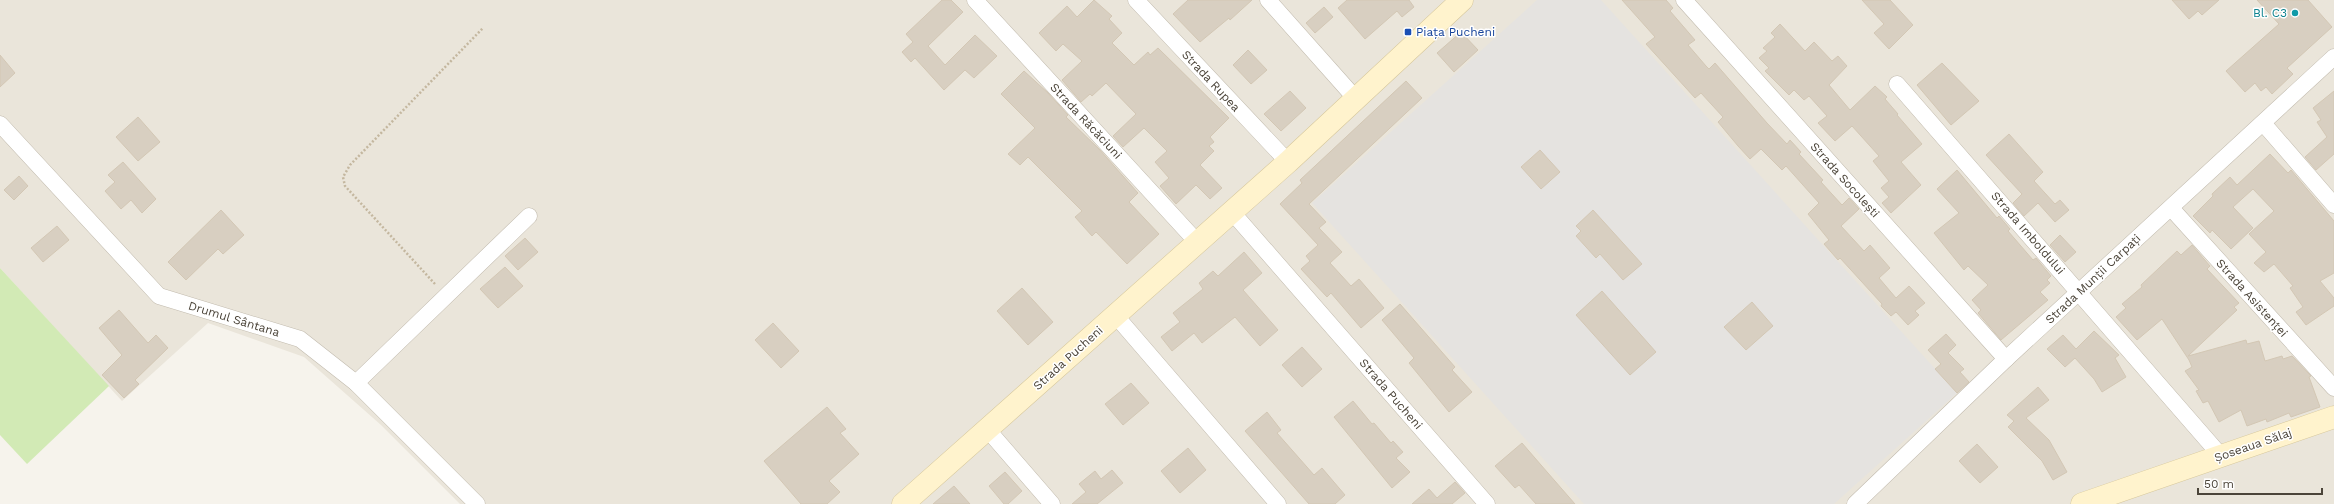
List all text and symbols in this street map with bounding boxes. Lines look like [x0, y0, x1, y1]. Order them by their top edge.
place label: Bl. C3 [2253, 6, 2287, 20]
marker: Bl. C3 [2290, 8, 2300, 18]
place label: Piața Pucheni [1416, 25, 1495, 39]
marker: Piața Pucheni [1403, 27, 1413, 37]
street label: Strada Rupea [1179, 47, 1243, 115]
street label: Strada Răcăciuni [1047, 80, 1125, 162]
street label: Strada Socolești [1808, 140, 1882, 220]
street label: Strada Imboldului [1988, 189, 2068, 277]
street label: Strada Munții Carpați [2043, 231, 2143, 327]
street label: Strada Asistenței [2213, 256, 2291, 340]
street label: Drumul Sântana [187, 298, 282, 340]
street label: Strada Pucheni [1030, 323, 1106, 393]
street label: Strada Pucheni [1357, 356, 1425, 432]
street label: Șoseaua Sălaj [2212, 425, 2294, 465]
scale bar [2198, 470, 2322, 496]
text: 50 m [2204, 477, 2234, 491]

